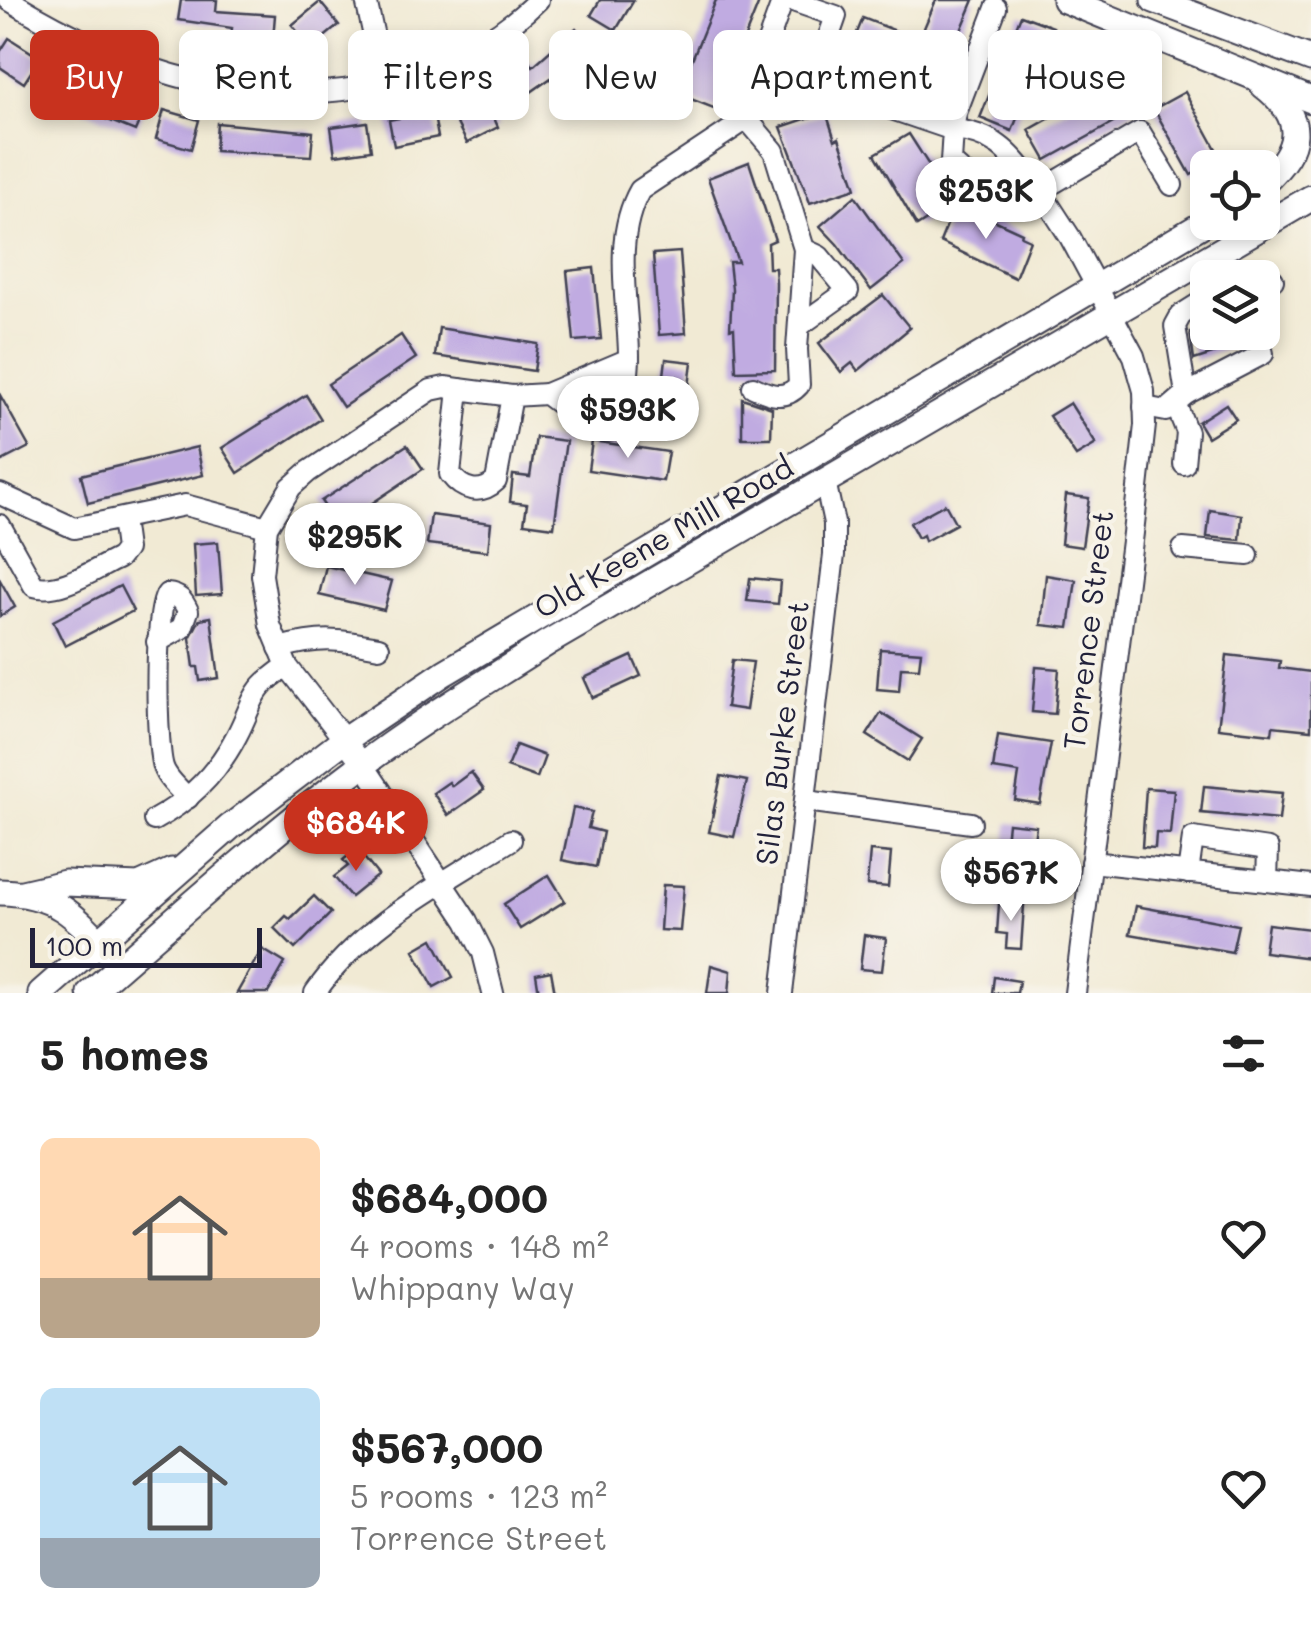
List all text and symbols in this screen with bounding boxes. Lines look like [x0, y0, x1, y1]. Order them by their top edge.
chip: Buy [30, 30, 159, 120]
chip: Rent [179, 30, 328, 120]
chip: Filters [348, 30, 529, 120]
chip: New [549, 30, 693, 120]
chip: Apartment [713, 30, 968, 120]
chip: House [988, 30, 1162, 120]
map controls [1190, 150, 1280, 350]
button: locate [1190, 150, 1280, 240]
pin: $253K [916, 157, 1056, 242]
text: $253K [938, 168, 1034, 210]
button: layers [1190, 260, 1280, 350]
pin: $593K [558, 376, 698, 461]
text: $593K [579, 387, 677, 429]
street label: Old Keene Mill Road [526, 446, 800, 627]
pin: $295K [285, 503, 425, 588]
street label: Torrence Street [1052, 508, 1122, 752]
text: $295K [307, 514, 403, 556]
street label: Silas Burke Street [745, 598, 817, 867]
pin: $684K [286, 789, 426, 874]
text: $684K [306, 800, 406, 842]
pin: $567K [941, 839, 1081, 924]
text: $567K [963, 850, 1059, 892]
scale bar [30, 923, 262, 968]
text: 100 m [45, 927, 123, 963]
text: 5 homes [40, 1026, 209, 1081]
icon: filters [1216, 1026, 1271, 1081]
text: $684,000 [350, 1169, 548, 1224]
icon: home [120, 1178, 240, 1298]
icon: heart [1216, 1211, 1271, 1266]
text: 4 rooms · 148 m² [350, 1224, 609, 1266]
text: Whippany Way [350, 1266, 575, 1308]
text: $567,000 [350, 1419, 543, 1474]
icon: home [120, 1428, 240, 1548]
icon: heart [1216, 1461, 1271, 1516]
text: 5 rooms · 123 m² [350, 1474, 607, 1516]
text: Torrence Street [350, 1516, 607, 1558]

